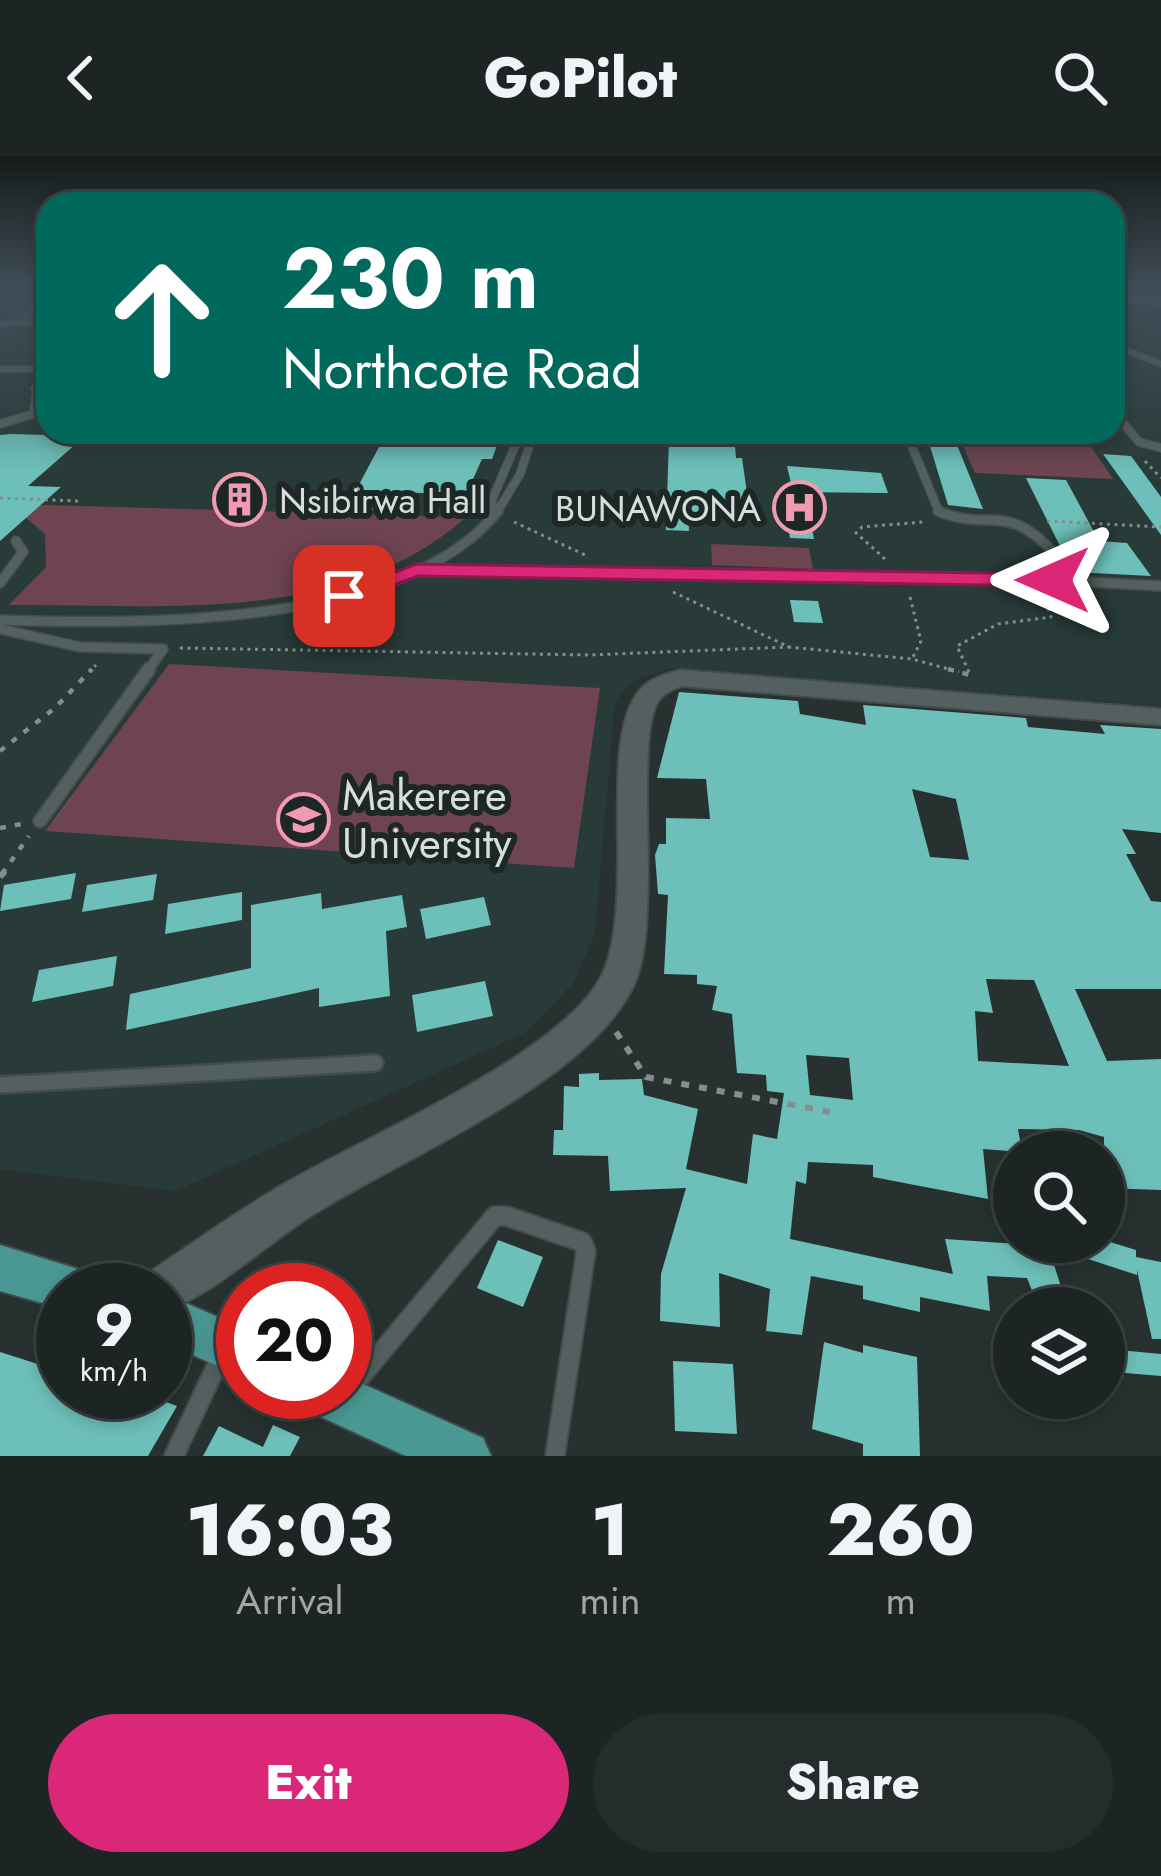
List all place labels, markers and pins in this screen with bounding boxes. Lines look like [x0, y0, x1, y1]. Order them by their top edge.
building icon: Nsibirwa Hall [212, 472, 268, 528]
place label: Nsibirwa Hall [279, 474, 486, 526]
hospital icon: BUNAWONA [772, 480, 828, 536]
place label: BUNAWONA [555, 482, 761, 534]
pin [293, 545, 395, 647]
place label: Makerere University [342, 765, 512, 874]
school or university icon: Makerere University [275, 791, 331, 847]

